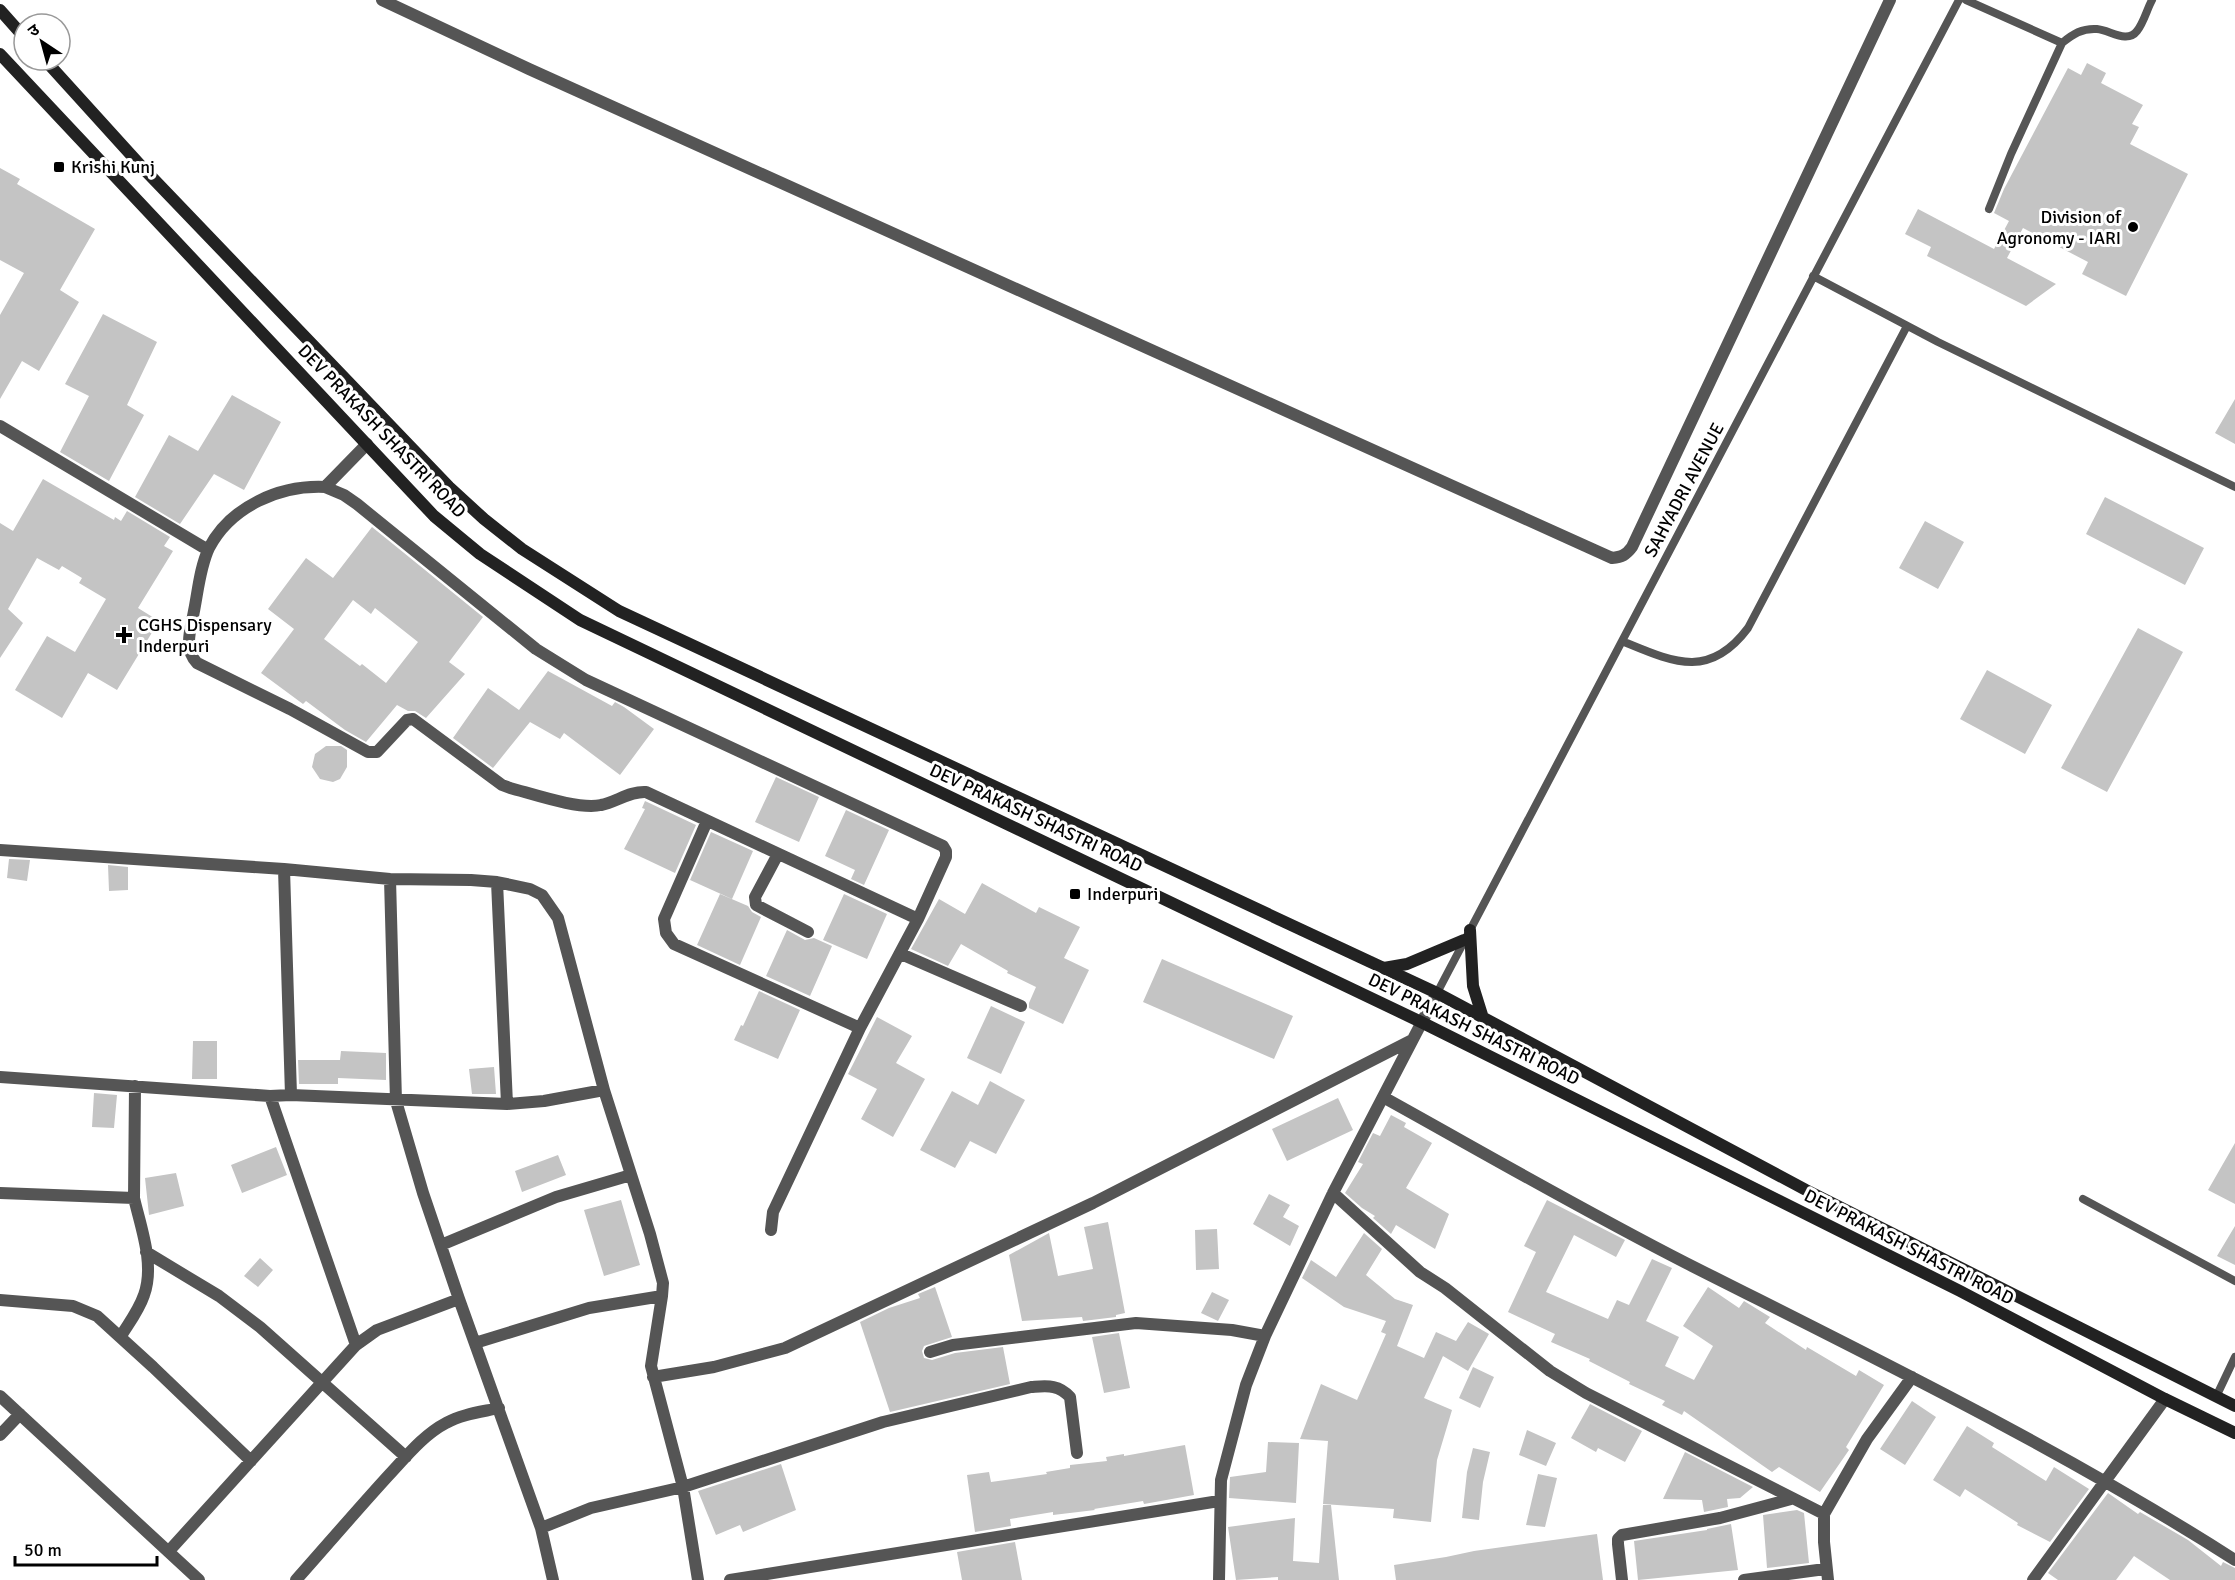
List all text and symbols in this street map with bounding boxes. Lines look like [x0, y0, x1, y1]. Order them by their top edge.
north arrow [12, 12, 72, 72]
text: उ [24, 19, 44, 42]
place label: Krishi Kunj [71, 156, 155, 178]
marker: Krishi Kunj [52, 160, 66, 174]
place label: Division of Agronomy - IARI [1997, 206, 2122, 249]
marker: Division of Agronomy - IARI [2126, 220, 2140, 234]
street label: DEV PRAKASH SHASTRI ROAD [293, 340, 471, 522]
street label: SAHYADRI AVENUE [1639, 419, 1729, 561]
place label: CGHS Dispensary Inderpuri [138, 614, 272, 657]
marker: CGHS Dispensary Inderpuri [115, 626, 133, 644]
street label: DEV PRAKASH SHASTRI ROAD [926, 759, 1146, 877]
place label: Inderpuri [1087, 883, 1158, 905]
marker: Inderpuri [1068, 887, 1082, 901]
street label: DEV PRAKASH SHASTRI ROAD [1365, 968, 1583, 1090]
street label: DEV PRAKASH SHASTRI ROAD [1800, 1184, 2018, 1310]
scale bar [15, 1529, 158, 1567]
text: 50 m [24, 1539, 62, 1561]

